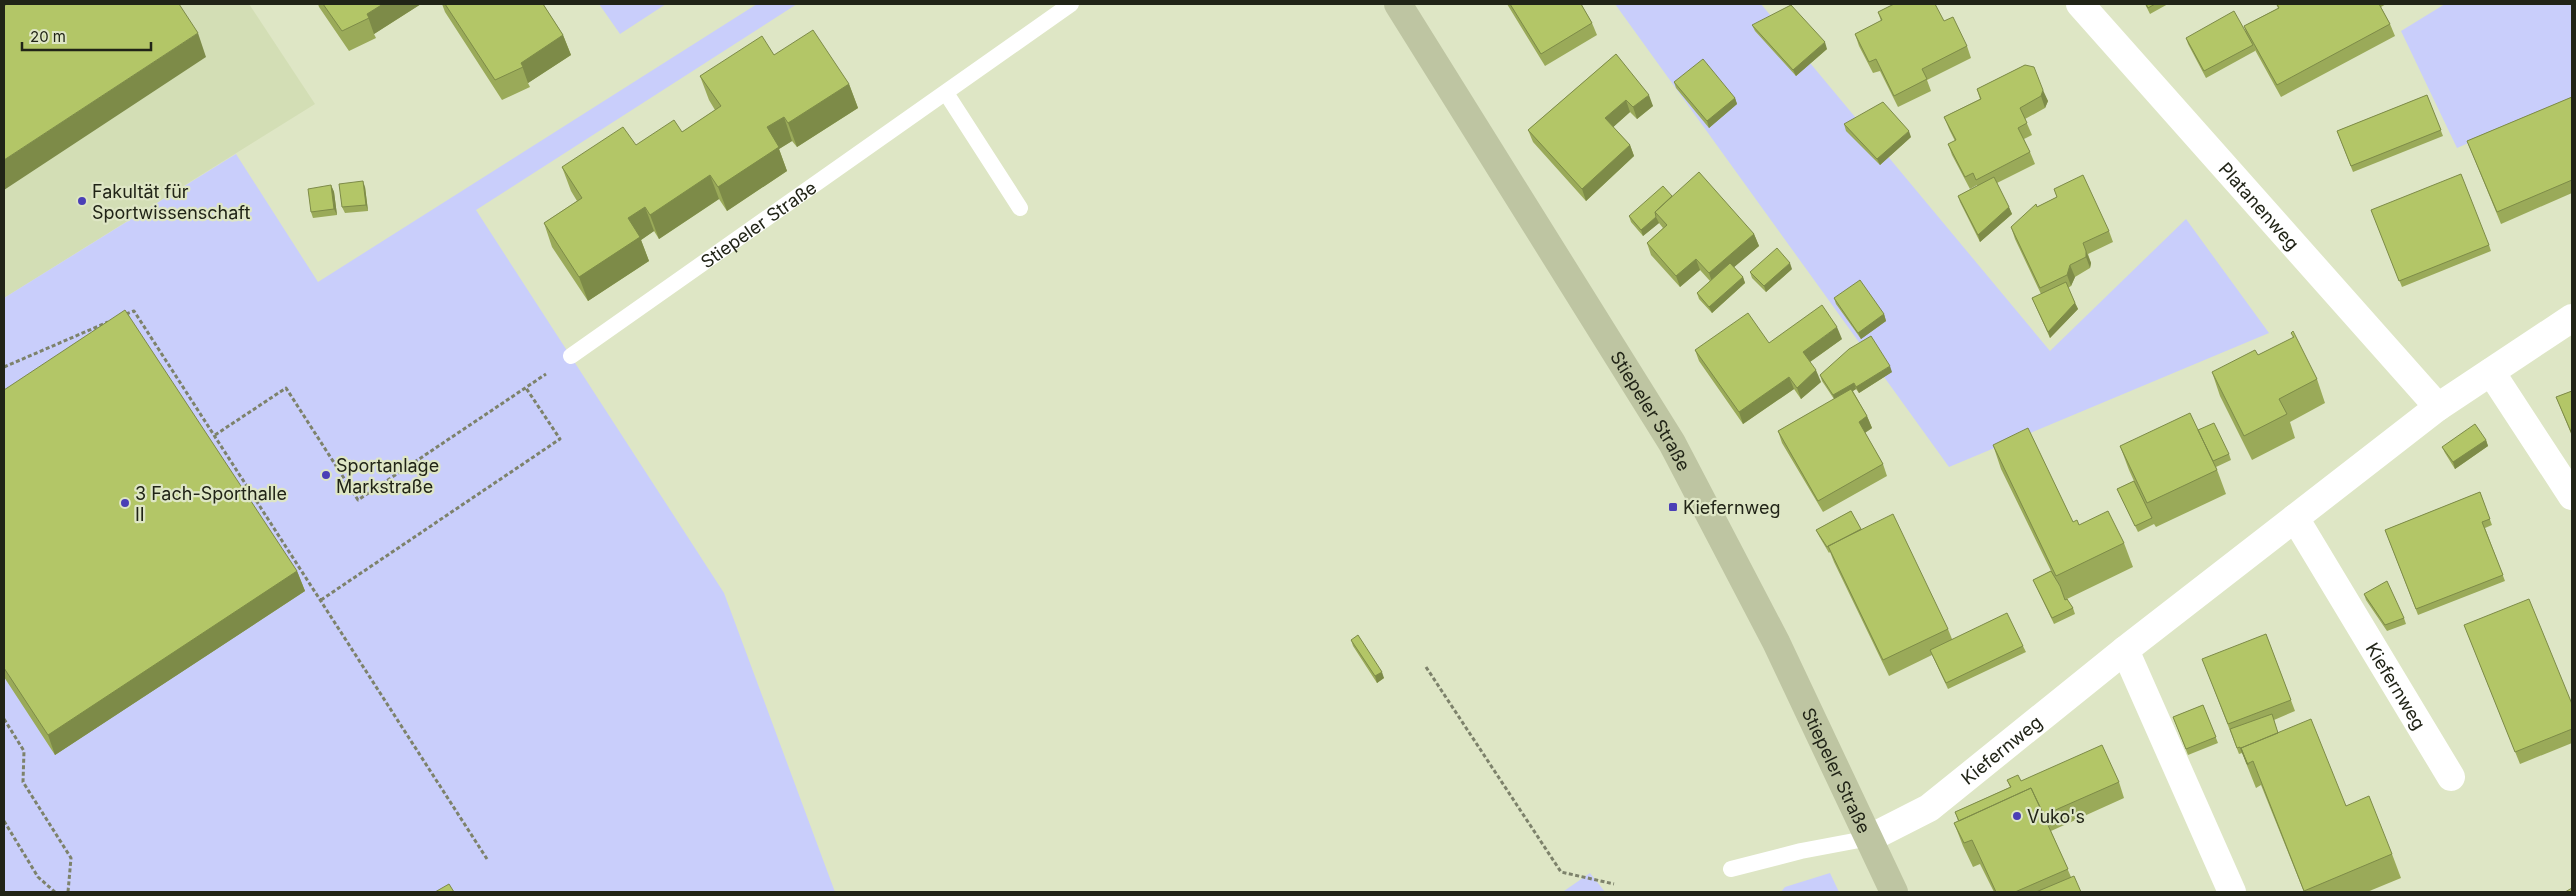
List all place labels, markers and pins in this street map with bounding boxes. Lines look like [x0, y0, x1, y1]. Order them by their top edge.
place label: Fakultät für Sportwissenschaft [92, 181, 250, 223]
marker: Fakultät für Sportwissenschaft [76, 195, 88, 207]
place label: Sportanlage Markstraße [336, 455, 439, 497]
marker: Sportanlage Markstraße [320, 469, 332, 481]
place label: 3 Fach-Sporthalle II [135, 483, 287, 525]
marker: 3 Fach-Sporthalle II [119, 497, 131, 509]
place label: Kiefernweg [1683, 497, 1781, 518]
marker: Kiefernweg [1667, 501, 1679, 513]
place label: Vuko's [2027, 806, 2085, 827]
marker: Vuko's [2011, 810, 2023, 822]

